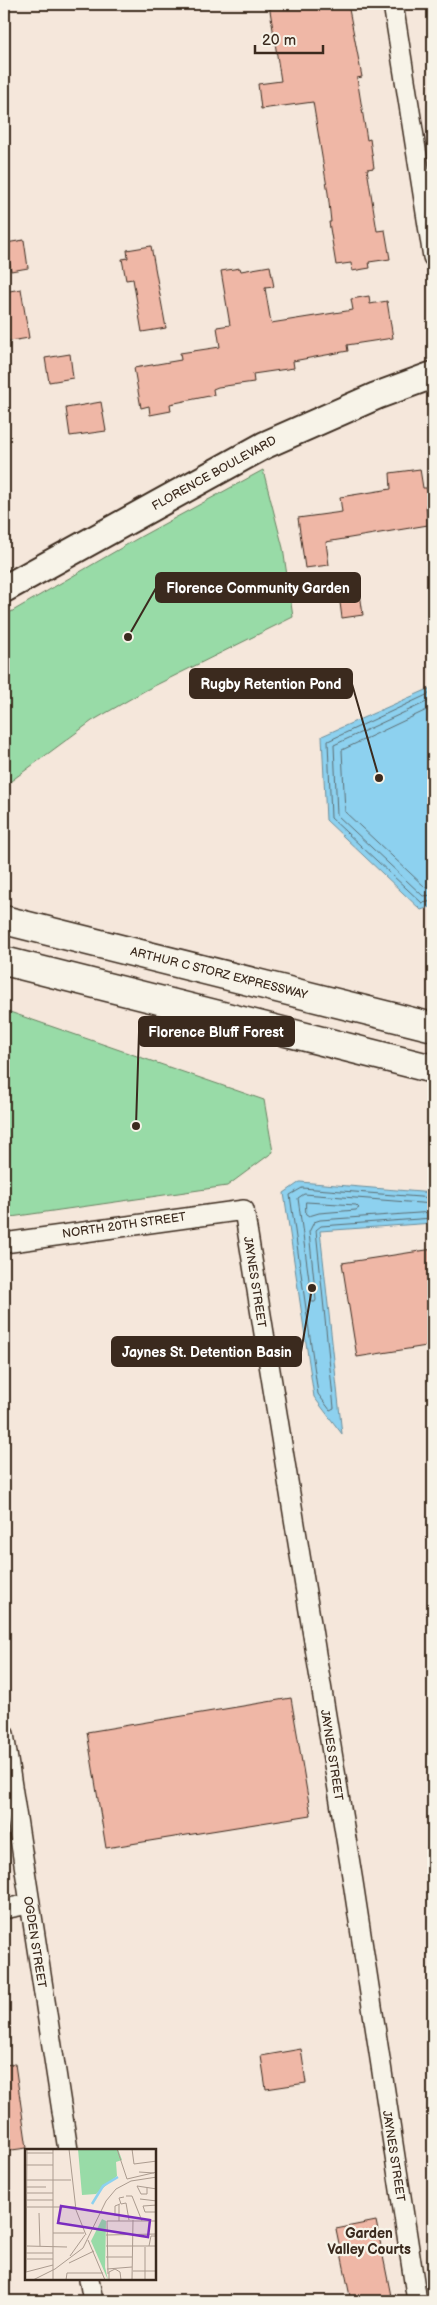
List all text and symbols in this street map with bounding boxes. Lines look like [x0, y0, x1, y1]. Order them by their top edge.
scale bar [255, 22, 322, 54]
text: 20 m [262, 31, 296, 50]
street label: FLORENCE BOULEVARD [149, 433, 279, 514]
callout: Florence Community Garden [156, 573, 360, 602]
text: Florence Community Garden [166, 580, 350, 597]
callout: Rugby Retention Pond [190, 669, 352, 698]
text: Rugby Retention Pond [200, 676, 342, 693]
street label: ARTHUR C STORZ EXPRESSWAY [129, 944, 310, 1003]
callout: Florence Bluff Forest [139, 1017, 294, 1046]
text: Florence Bluff Forest [148, 1024, 284, 1041]
street label: NORTH 20TH STREET [61, 1209, 188, 1242]
street label: JAYNES STREET [240, 1236, 269, 1329]
callout: Jaynes St. Detention Basin [112, 1337, 301, 1366]
text: Jaynes St. Detention Basin [122, 1344, 292, 1361]
street label: JAYNES STREET [317, 1709, 346, 1802]
street label: OGDEN STREET [20, 1895, 49, 1990]
street label: JAYNES STREET [379, 2110, 408, 2203]
inset map [25, 2149, 156, 2280]
district label: Garden Valley Courts [327, 2225, 411, 2258]

